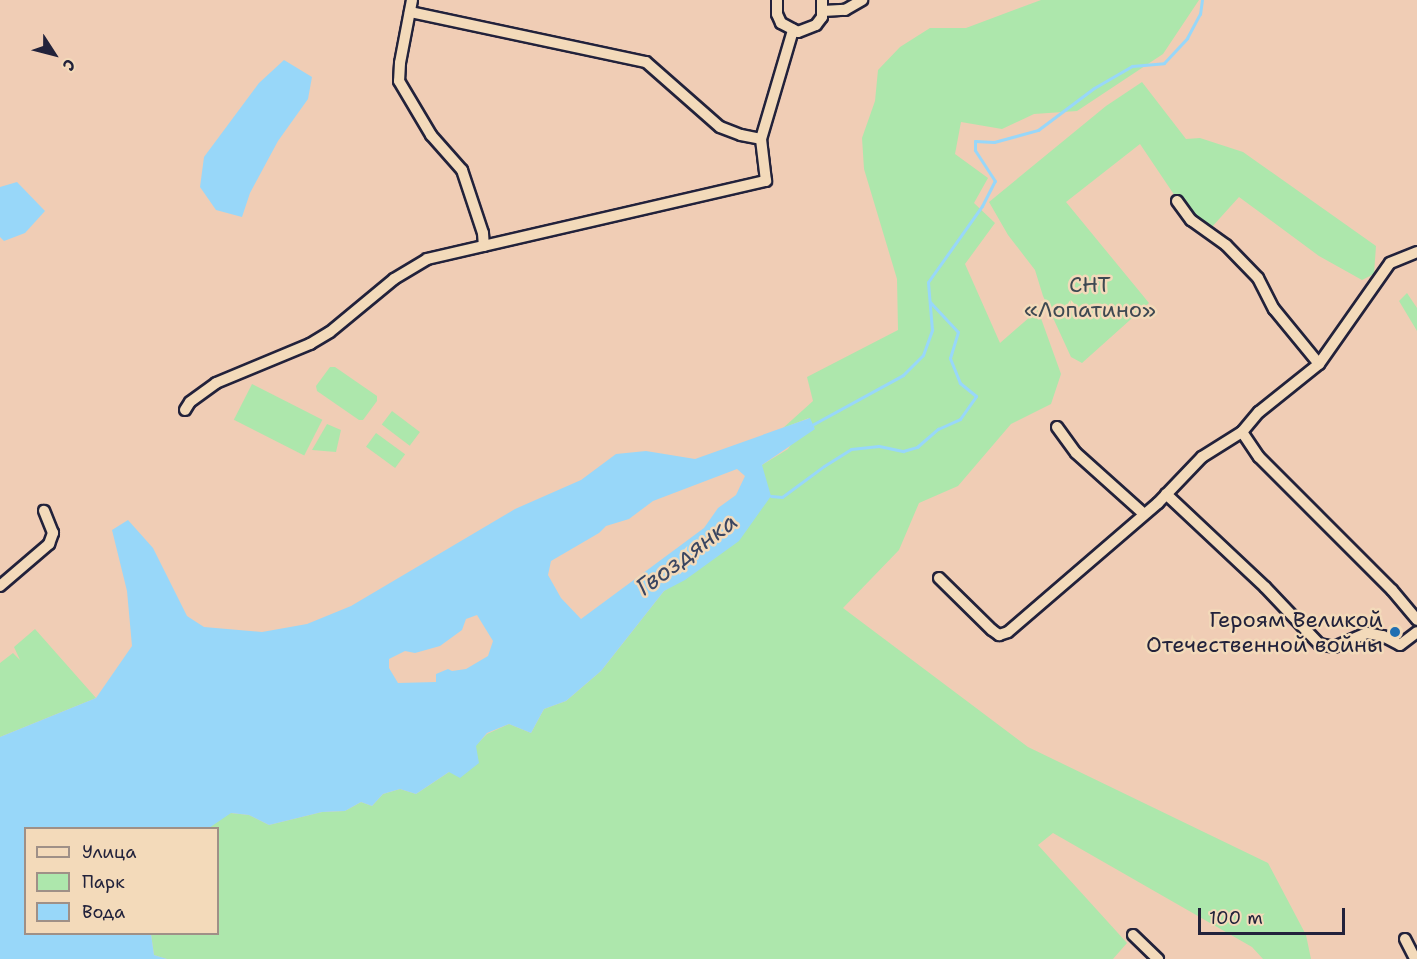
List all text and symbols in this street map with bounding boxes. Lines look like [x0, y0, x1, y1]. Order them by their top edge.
north arrow [24, 24, 84, 84]
text: С [58, 55, 80, 75]
park label: СНТ «Лопатино» [1024, 271, 1156, 322]
water label: Гвоздянка [631, 508, 743, 602]
place label: Героям Великой Отечественной войны [1146, 606, 1383, 658]
marker: Героям Великой Отечественной войны [1388, 625, 1402, 639]
legend [24, 827, 219, 935]
text: Улица [82, 840, 136, 864]
text: Парк [82, 870, 125, 894]
scale bar [1201, 896, 1348, 934]
text: Вода [82, 900, 125, 924]
text: 100 m [1209, 906, 1263, 930]

